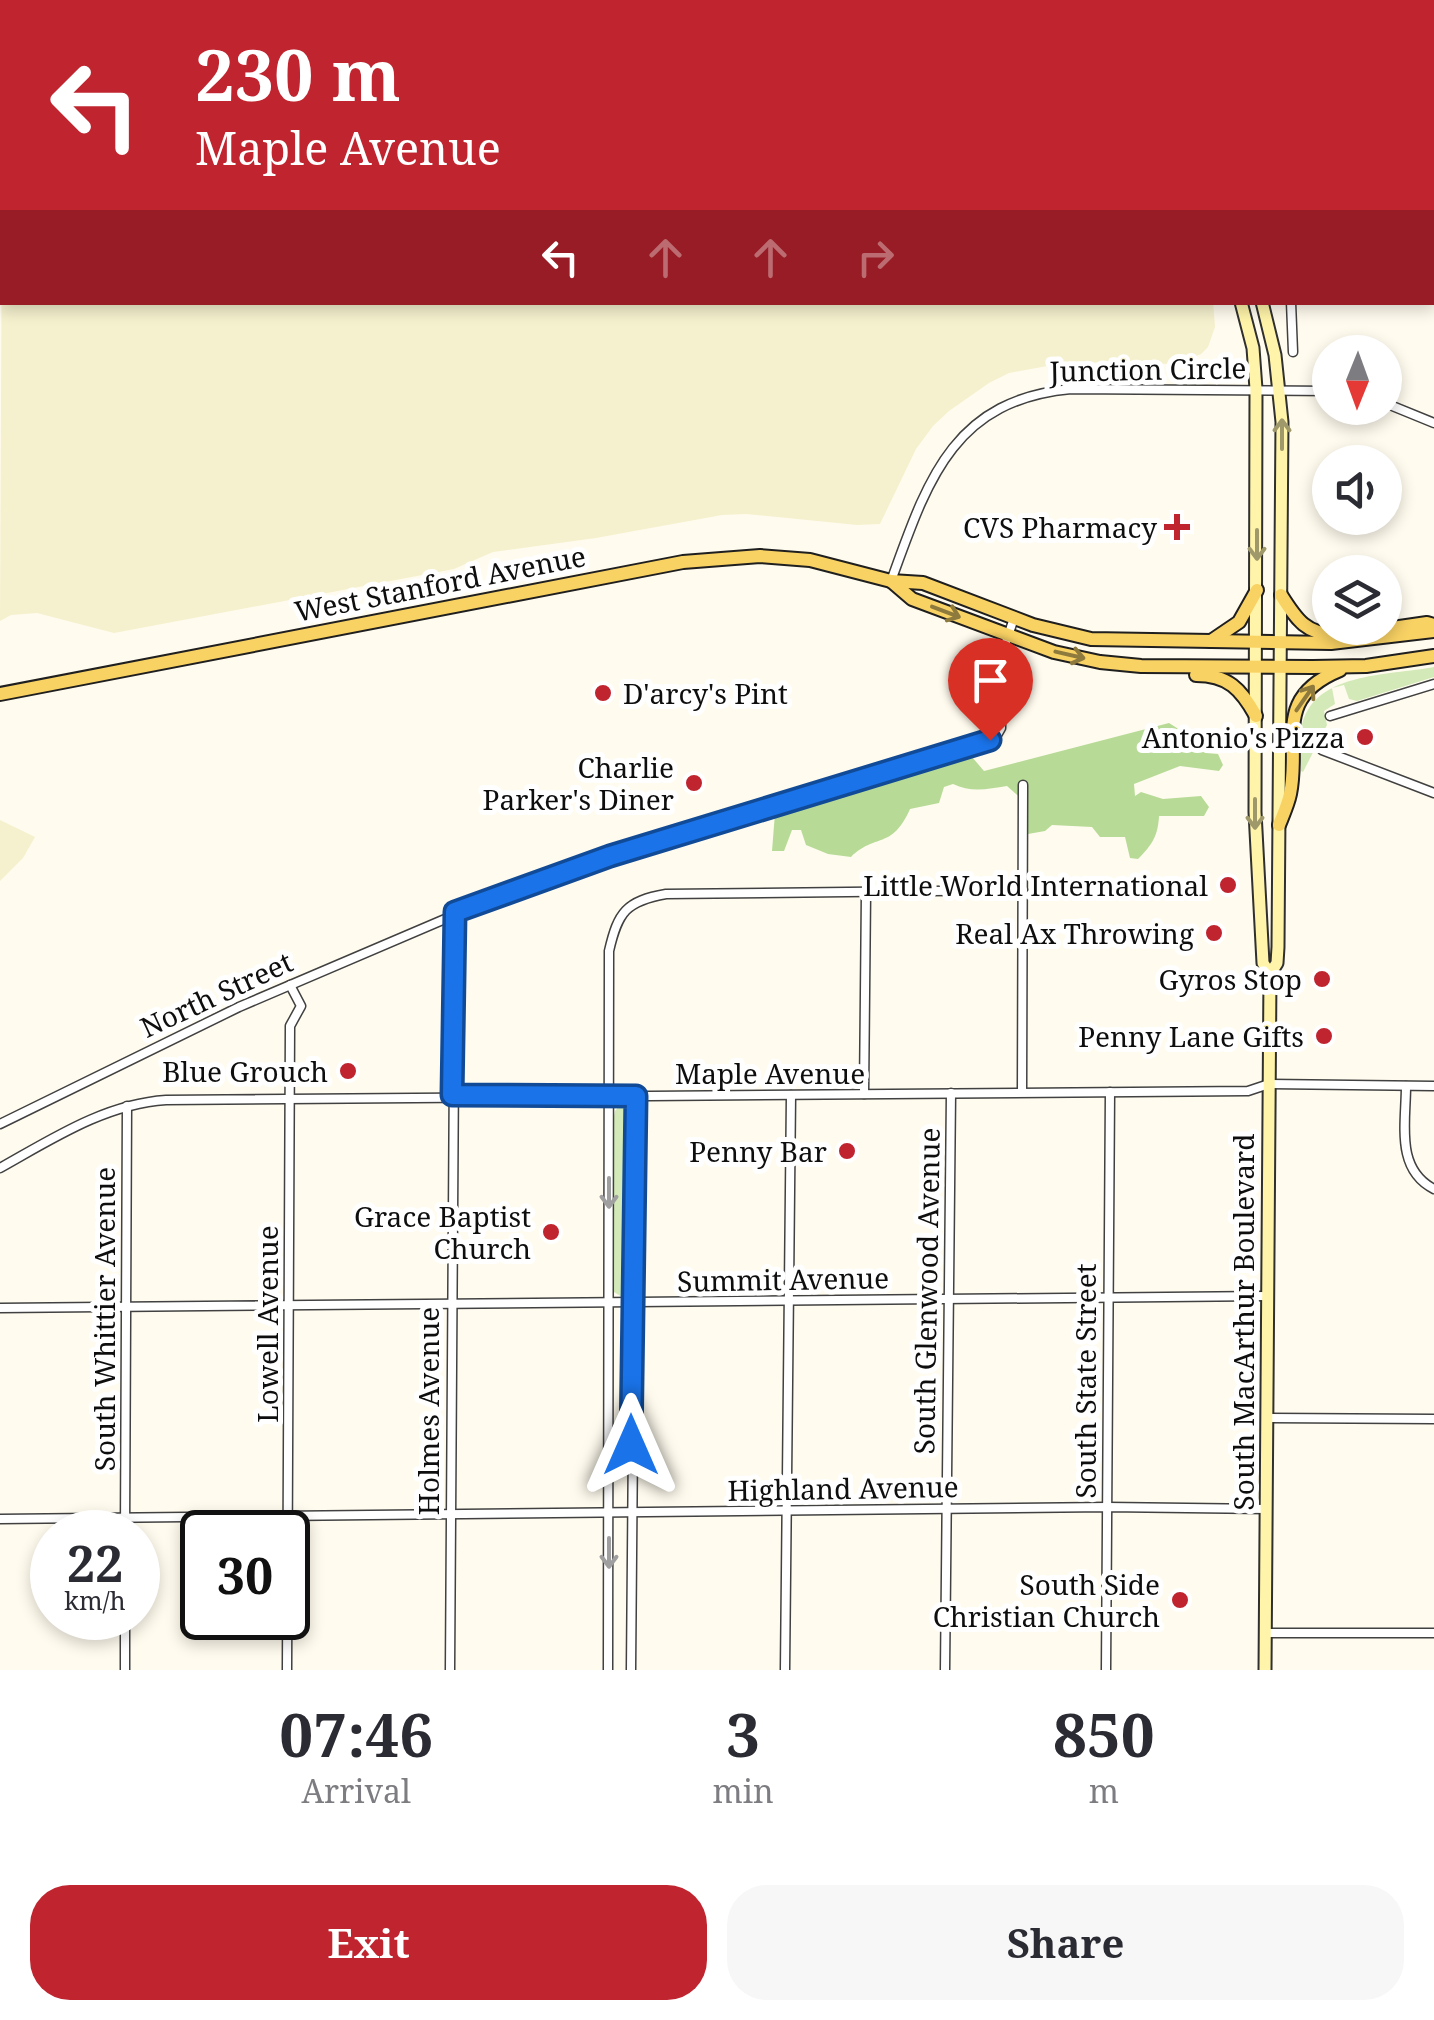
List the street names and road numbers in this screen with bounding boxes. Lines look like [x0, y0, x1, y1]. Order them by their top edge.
street label: Junction Circle [1048, 348, 1247, 390]
street label: West Stanford Avenue [291, 536, 589, 630]
street label: North Street [134, 942, 298, 1046]
street label: Maple Avenue [675, 1054, 865, 1092]
street label: South Glenwood Avenue [904, 1127, 948, 1455]
street label: South MacArthur Boulevard [1224, 1134, 1262, 1510]
street label: South Whittier Avenue [85, 1167, 123, 1471]
street label: Lowell Avenue [248, 1225, 286, 1423]
street label: Summit Avenue [677, 1258, 889, 1300]
street label: South State Street [1066, 1263, 1104, 1499]
street label: Holmes Avenue [409, 1307, 447, 1515]
street label: Highland Avenue [727, 1467, 959, 1509]

